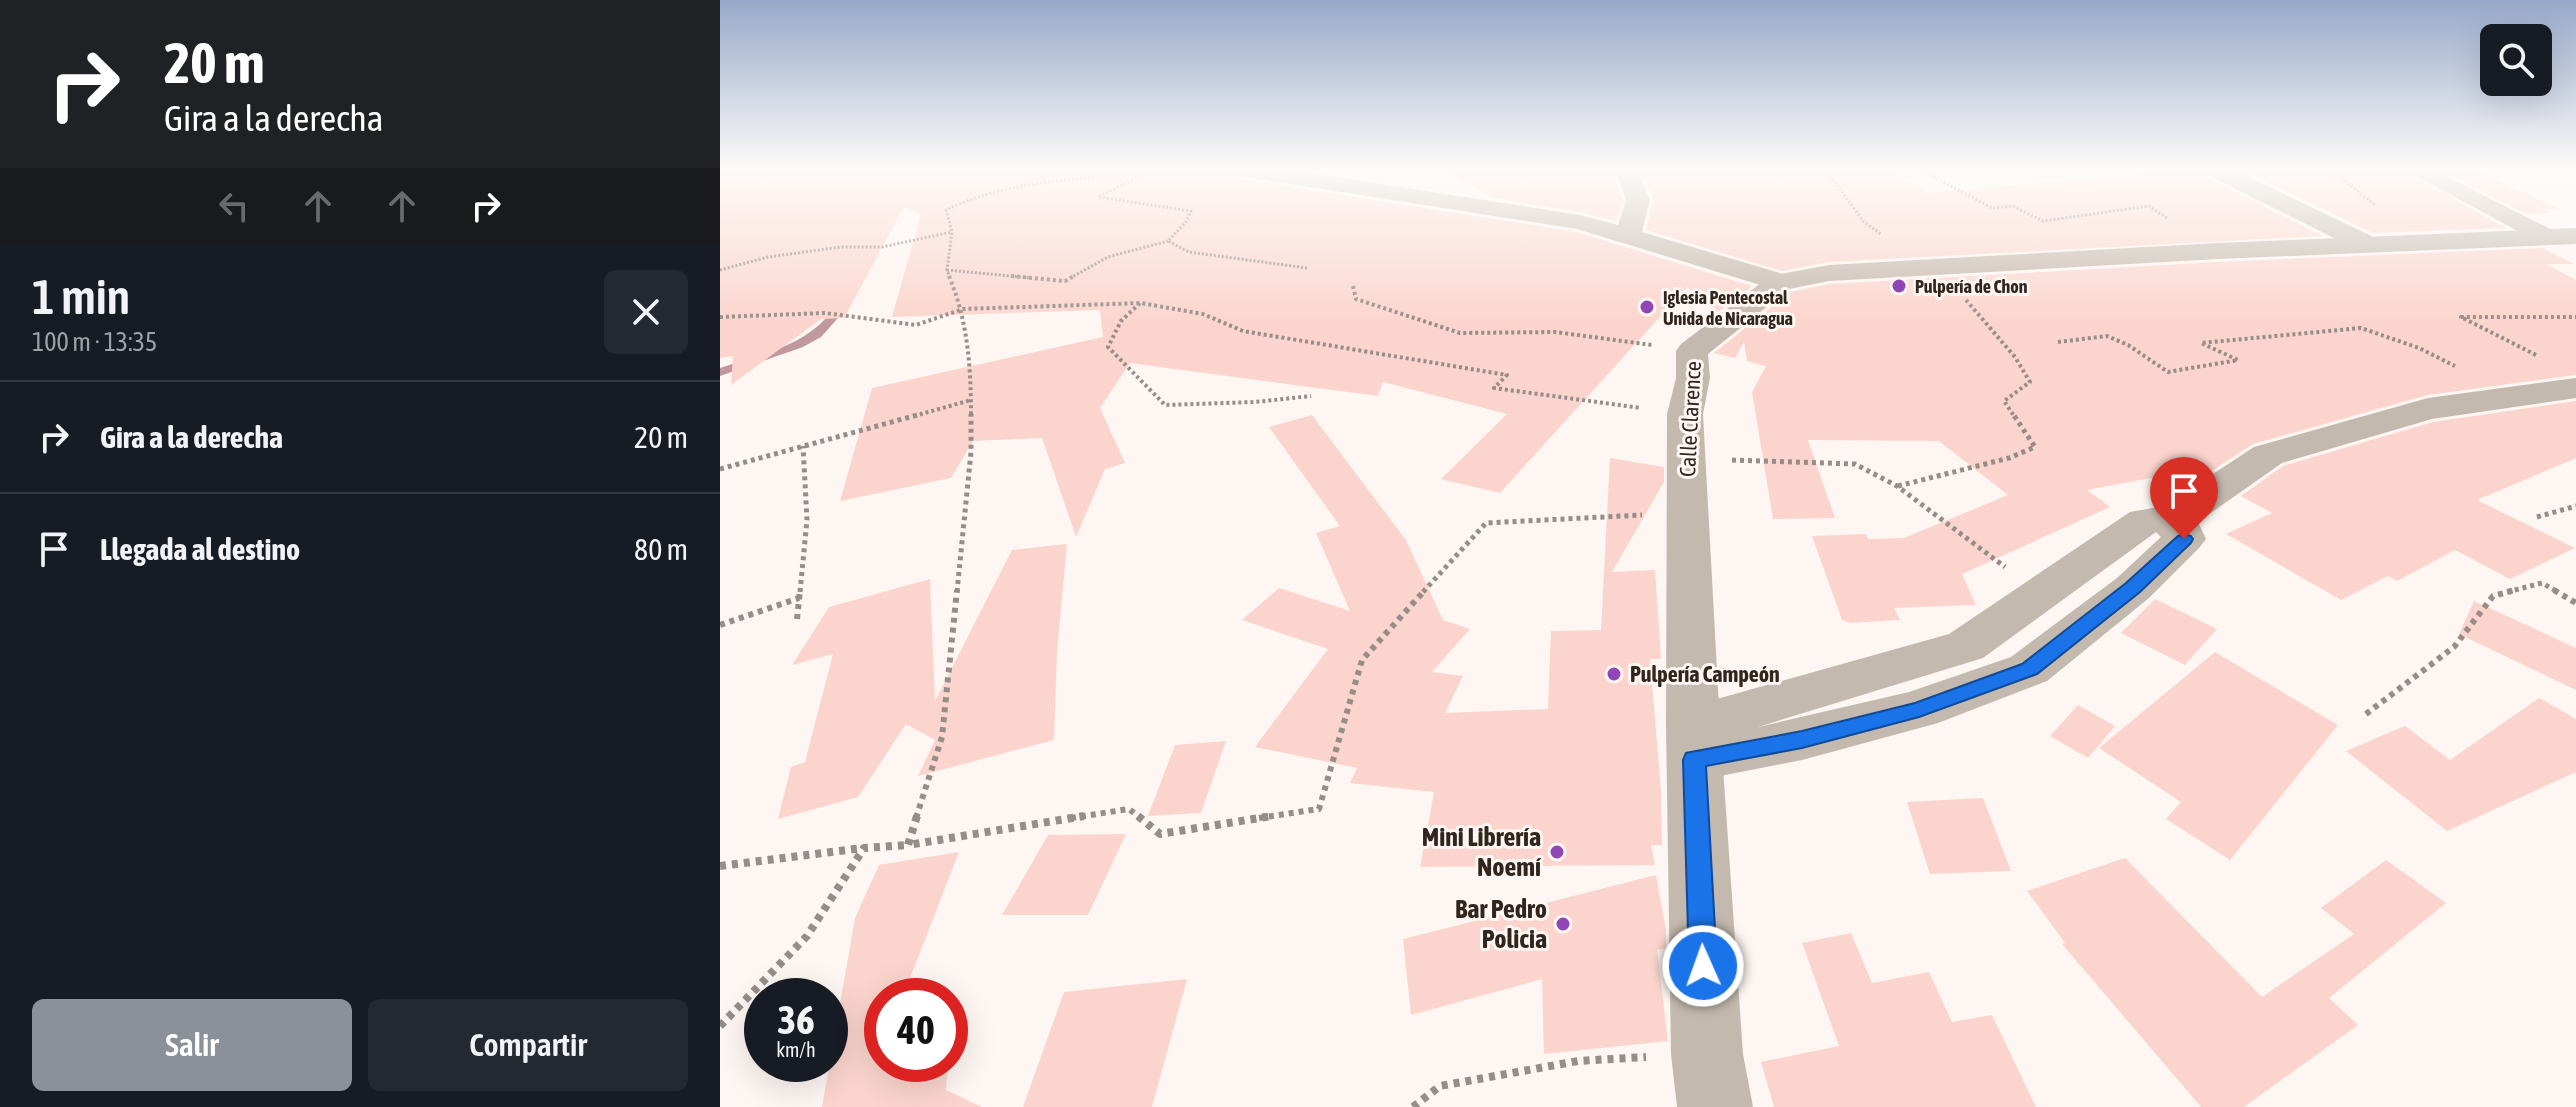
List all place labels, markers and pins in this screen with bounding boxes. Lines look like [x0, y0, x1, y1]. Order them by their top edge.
place label: Pulpería de Chon [1915, 276, 2028, 297]
marker: Pulpería de Chon [1890, 277, 1908, 295]
place label: Iglesia Pentecostal Unida de Nicaragua [1663, 287, 1793, 329]
marker: Iglesia Pentecostal Unida de Nicaragua [1638, 298, 1656, 316]
pin [2150, 457, 2218, 539]
place label: Pulpería Campeón [1630, 661, 1780, 687]
marker: Pulpería Campeón [1605, 665, 1623, 683]
place label: Mini Librería Noemí [1422, 822, 1541, 882]
marker: Mini Librería Noemí [1548, 843, 1566, 861]
place label: Bar Pedro Policia [1455, 894, 1547, 954]
marker: Bar Pedro Policia [1554, 915, 1572, 933]

